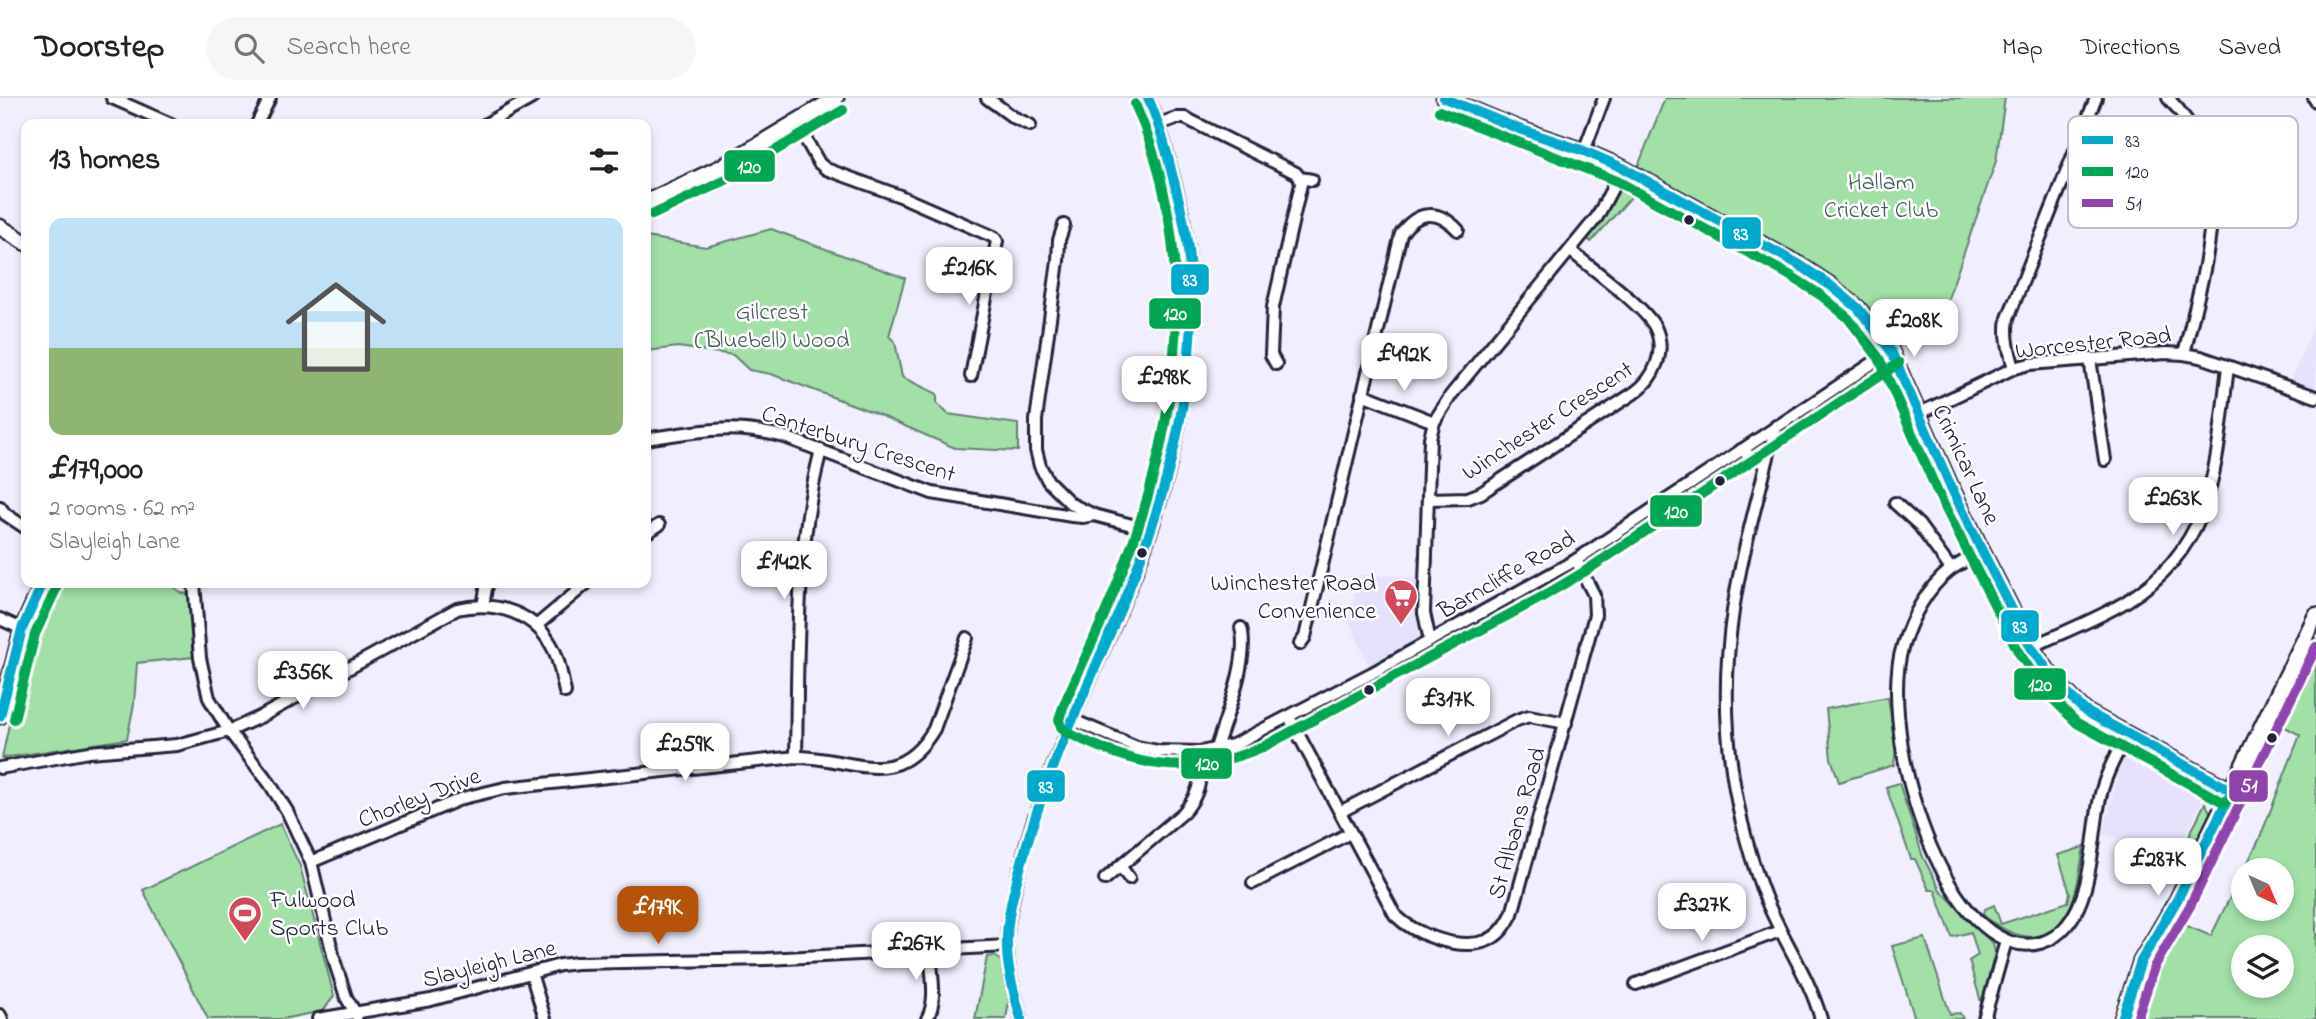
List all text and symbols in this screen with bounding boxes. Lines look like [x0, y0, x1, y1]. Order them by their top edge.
search box [206, 17, 696, 80]
text: Doorstep [35, 24, 164, 72]
icon: search [230, 29, 268, 67]
text: Search here [286, 29, 411, 67]
text: Map [2002, 31, 2043, 66]
text: Directions [2081, 31, 2180, 66]
text: Saved [2218, 31, 2281, 66]
legend [2068, 116, 2298, 228]
text: 83 [2125, 129, 2140, 156]
text: 13 homes [49, 139, 160, 183]
icon: filters [585, 142, 623, 180]
line badge: 120 [723, 149, 776, 183]
text: 120 [737, 155, 762, 182]
text: 120 [2125, 160, 2149, 187]
park label: Hallam Cricket Club [1824, 166, 1939, 229]
text: 51 [2125, 192, 2142, 219]
unlabelled marker [1682, 213, 1696, 227]
line badge: 83 [1721, 216, 1762, 250]
text: 83 [1733, 222, 1749, 249]
pin: £216K [920, 248, 1018, 307]
text: £216K [942, 253, 996, 286]
line badge: 83 [1170, 263, 1210, 296]
icon: home [273, 264, 399, 390]
text: 83 [1182, 268, 1198, 295]
park label: Gilcrest (Bluebell) Wood [695, 296, 850, 359]
line badge: 120 [1148, 297, 1202, 330]
pin: £208K [1865, 300, 1963, 359]
text: 120 [1163, 302, 1188, 329]
text: £208K [1886, 305, 1942, 338]
street label: Worcester Road [2014, 319, 2173, 370]
pin: £492K [1355, 334, 1453, 393]
text: £492K [1377, 339, 1431, 372]
street label: Winchester Crescent [1456, 353, 1641, 491]
pin: £298K [1115, 356, 1213, 416]
text: £298K [1138, 362, 1190, 395]
street label: Canterbury Crescent [756, 397, 960, 494]
street label: Crimicar Lane [1922, 399, 2008, 531]
text: £179,000 [49, 449, 143, 493]
unlabelled marker [1713, 474, 1727, 488]
pin: £263K [2124, 478, 2222, 537]
text: £263K [2145, 483, 2201, 516]
text: 2 rooms · 62 m² [49, 493, 195, 526]
line badge: 120 [1649, 494, 1703, 528]
text: 120 [1664, 500, 1689, 527]
street label: Barncliffe Road [1431, 522, 1583, 630]
text: Slayleigh Lane [49, 526, 180, 559]
pin: £142K [735, 542, 833, 601]
unlabelled marker [1135, 546, 1149, 560]
text: £142K [757, 547, 811, 580]
place label: Winchester Road Convenience [1211, 567, 1377, 630]
supermarket icon: Winchester Road Convenience [1382, 577, 1420, 626]
line badge: 83 [2000, 609, 2040, 643]
text: 83 [2012, 615, 2028, 642]
pin: £356K [254, 652, 352, 711]
text: £356K [274, 657, 332, 690]
line badge: 120 [2013, 667, 2067, 701]
text: 120 [2028, 673, 2053, 700]
pin: £317K [1399, 678, 1497, 738]
unlabelled marker [1362, 683, 1376, 697]
text: £317K [1422, 684, 1474, 717]
pin: £259K [636, 724, 734, 783]
text: £259K [656, 729, 714, 762]
unlabelled marker [2265, 731, 2279, 745]
street label: St Albans Road [1480, 743, 1557, 904]
line badge: 120 [1180, 747, 1233, 780]
text: 120 [1195, 752, 1220, 779]
street label: Chorley Drive [354, 760, 487, 840]
line badge: 83 [1026, 769, 1066, 803]
line badge: 51 [2228, 769, 2269, 803]
text: 51 [2241, 774, 2257, 801]
text: 83 [1038, 775, 1054, 802]
pin: £287K [2109, 838, 2207, 898]
text: £287K [2130, 844, 2186, 877]
north arrow [2231, 858, 2294, 920]
map controls [2231, 858, 2294, 998]
place label: Fulwood Sports Club [269, 884, 389, 947]
pin: £327K [1653, 884, 1751, 943]
pin: £179K [609, 886, 707, 946]
text: £327K [1674, 889, 1730, 922]
text: £179K [633, 892, 683, 925]
sports icon: Fulwood Sports Club [226, 894, 264, 943]
pin: £267K [867, 922, 965, 982]
text: £267K [888, 928, 944, 961]
street label: Slayleigh Lane [419, 932, 561, 1000]
button: layers [2231, 935, 2294, 998]

